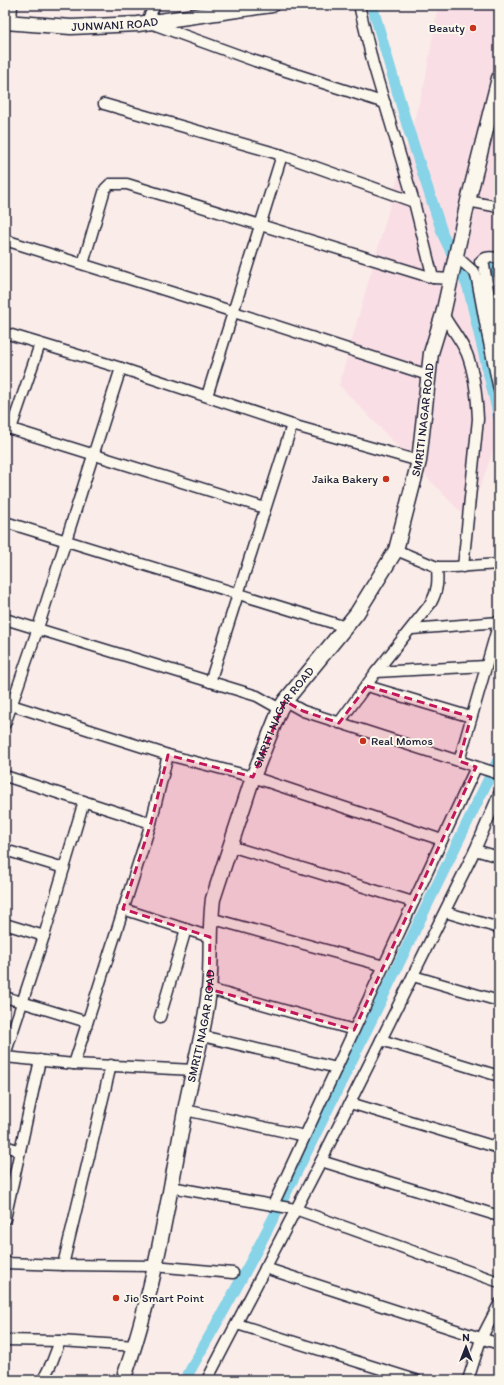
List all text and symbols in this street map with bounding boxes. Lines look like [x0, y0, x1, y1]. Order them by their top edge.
street label: JUNWANI ROAD [71, 14, 159, 34]
place label: Beauty [429, 21, 465, 35]
marker: Beauty [468, 23, 478, 33]
street label: SMRITI NAGAR ROAD [408, 362, 437, 478]
place label: Jaika Bakery [312, 472, 378, 486]
marker: Jaika Bakery [381, 474, 391, 484]
street label: SMRITI NAGAR ROAD [250, 664, 317, 770]
place label: Real Momos [371, 734, 433, 748]
marker: Real Momos [358, 736, 368, 746]
street label: SMRITI NAGAR ROAD [184, 969, 217, 1084]
place label: Jio Smart Point [124, 1291, 205, 1305]
marker: Jio Smart Point [111, 1293, 121, 1303]
north arrow [446, 1327, 486, 1367]
text: N [462, 1331, 470, 1344]

